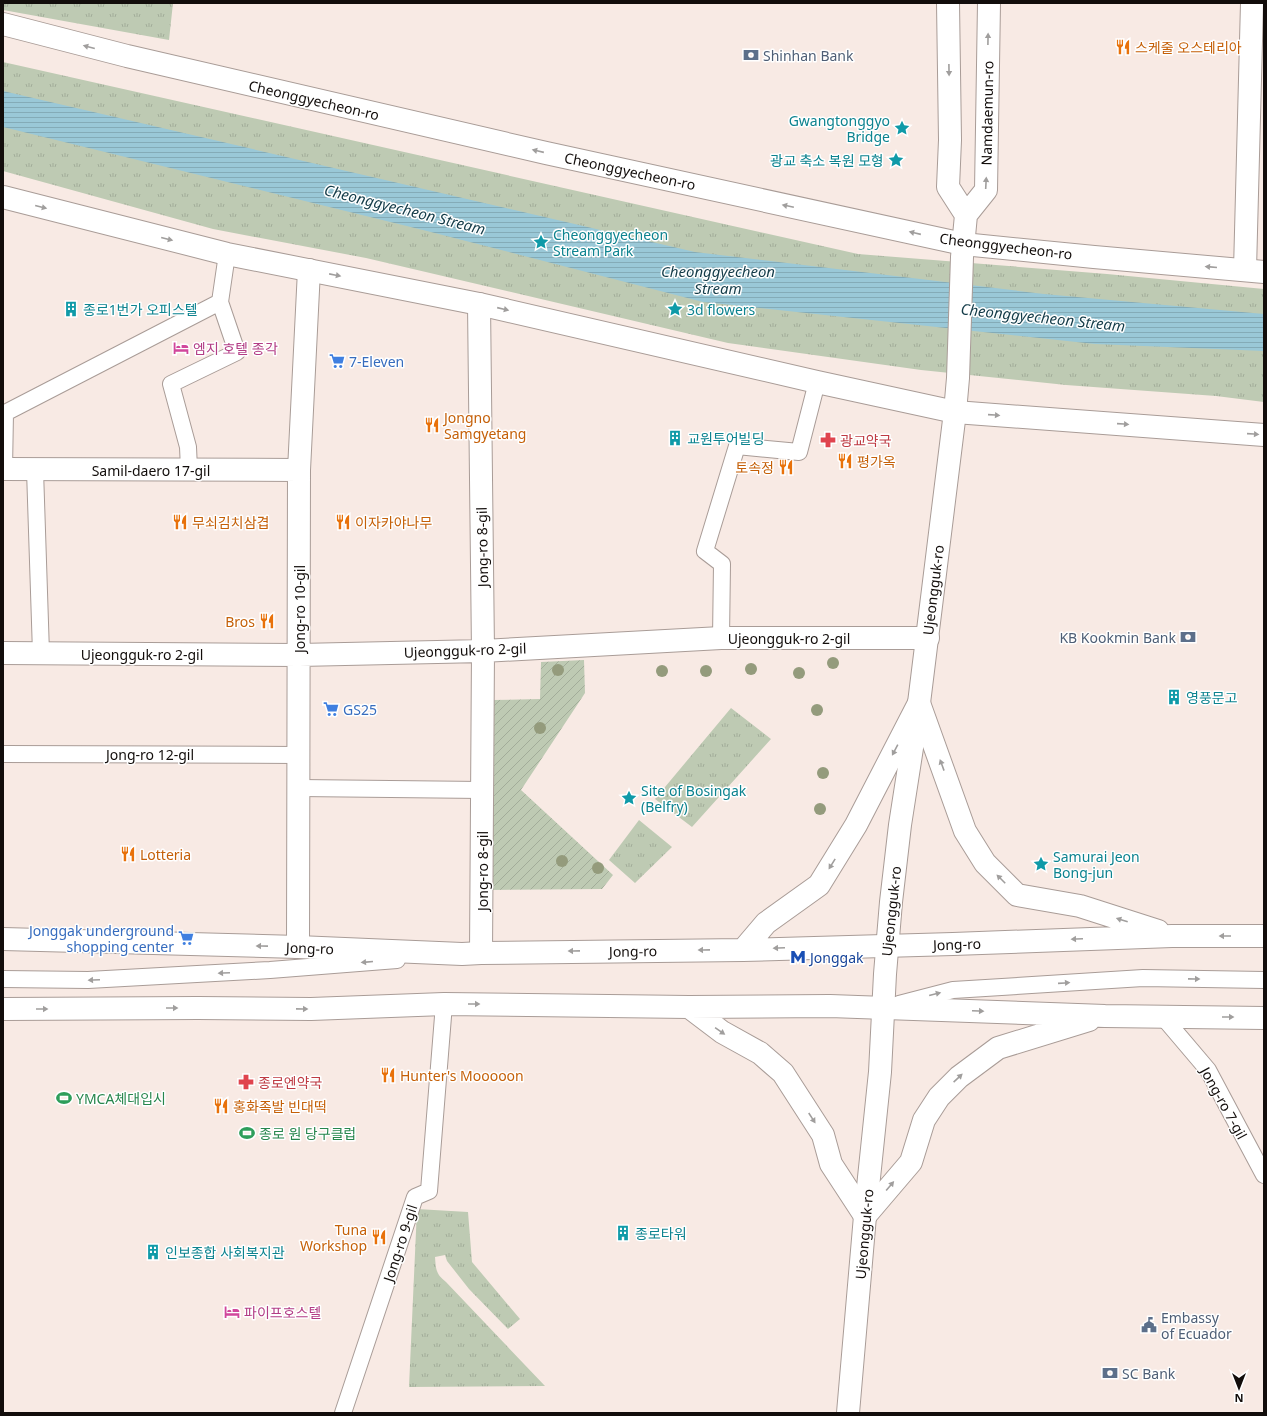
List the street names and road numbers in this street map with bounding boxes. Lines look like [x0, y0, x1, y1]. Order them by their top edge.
street label: Namdaemun-ro [977, 60, 997, 166]
street label: Cheonggyecheon-ro [247, 76, 381, 124]
street label: Cheonggyecheon-ro [563, 148, 697, 194]
street label: Cheonggyecheon-ro [939, 228, 1073, 264]
street label: Samil-daero 17-gil [92, 461, 210, 480]
street label: Jong-ro 8-gil [472, 507, 492, 589]
street label: Ujeongguk-ro [918, 544, 948, 636]
street label: Jong-ro 10-gil [290, 565, 309, 655]
street label: Ujeongguk-ro 2-gil [728, 629, 850, 648]
street label: Ujeongguk-ro 2-gil [403, 638, 527, 662]
street label: Ujeongguk-ro 2-gil [81, 645, 203, 664]
street label: Jong-ro 12-gil [104, 745, 194, 764]
street label: Jong-ro 8-gil [473, 831, 492, 913]
street label: Ujeongguk-ro [877, 865, 905, 957]
street label: Jong-ro [931, 934, 981, 954]
street label: Jong-ro [284, 938, 334, 958]
street label: Jong-ro [607, 941, 657, 961]
street label: Jong-ro 7-gil [1195, 1062, 1252, 1143]
street label: Ujeongguk-ro [851, 1188, 877, 1280]
street label: Jong-ro 9-gil [378, 1202, 421, 1286]

